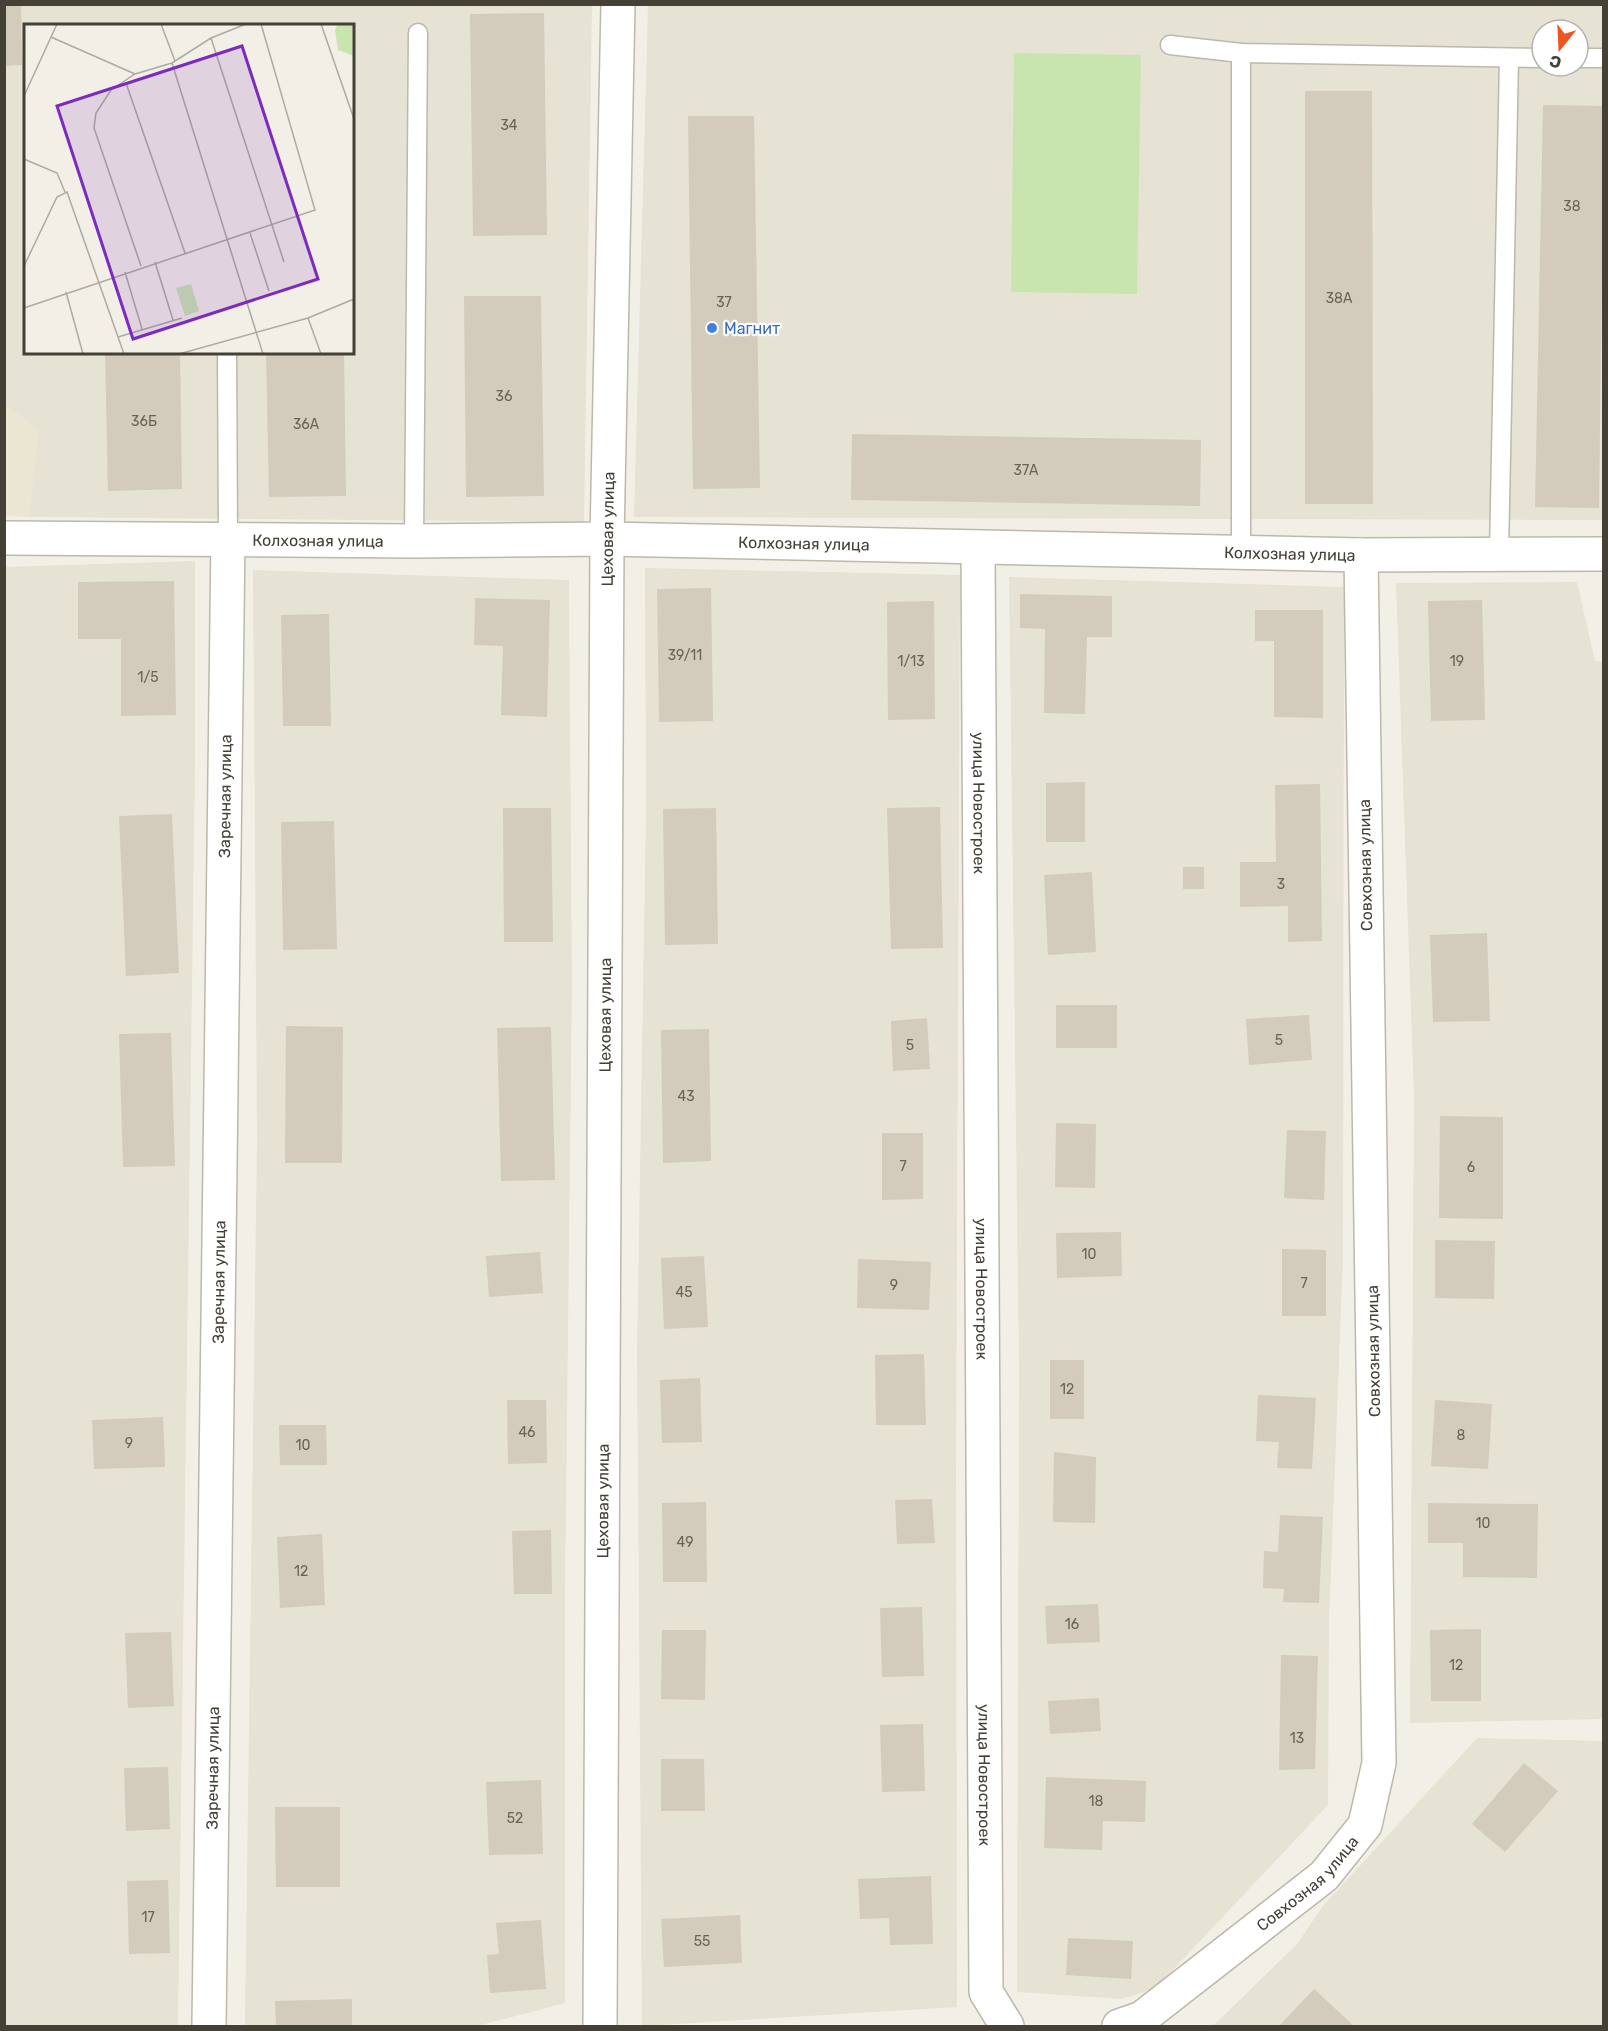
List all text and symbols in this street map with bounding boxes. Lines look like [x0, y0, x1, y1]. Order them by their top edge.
north arrow [1530, 18, 1590, 78]
inset map [24, 24, 354, 354]
text: С [1547, 51, 1564, 73]
house number: 34 [500, 117, 518, 134]
house number: 38 [1563, 198, 1581, 215]
house number: 38А [1326, 290, 1353, 307]
house number: 37 [716, 294, 732, 311]
place label: Магнит [724, 319, 780, 338]
marker: Магнит [705, 321, 719, 335]
house number: 36 [496, 388, 512, 405]
house number: 36Б [131, 413, 157, 430]
house number: 36А [293, 416, 320, 433]
house number: 37А [1014, 462, 1039, 479]
street label: Цеховая улица [598, 471, 618, 587]
street label: Колхозная улица [252, 531, 384, 551]
street label: Колхозная улица [738, 533, 870, 555]
street label: Колхозная улица [1224, 543, 1356, 565]
house number: 39/11 [668, 647, 702, 664]
house number: 1/13 [897, 653, 925, 670]
house number: 19 [1450, 653, 1464, 670]
house number: 1/5 [138, 669, 159, 686]
street label: улица Новостроек [969, 732, 989, 875]
street label: Заречная улица [215, 734, 235, 858]
street label: Совхозная улица [1355, 799, 1376, 931]
house number: 3 [1277, 876, 1285, 893]
street label: Цеховая улица [595, 957, 615, 1073]
house number: 5 [1275, 1032, 1283, 1049]
house number: 5 [906, 1037, 914, 1054]
house number: 43 [677, 1088, 695, 1105]
house number: 7 [899, 1158, 907, 1175]
house number: 6 [1467, 1159, 1475, 1176]
street label: улица Новостроек [972, 1218, 992, 1361]
street label: Заречная улица [209, 1220, 229, 1344]
house number: 10 [1082, 1246, 1097, 1263]
house number: 7 [1300, 1275, 1308, 1292]
house number: 9 [890, 1277, 898, 1294]
house number: 45 [675, 1284, 693, 1301]
street label: Совхозная улица [1363, 1285, 1384, 1417]
house number: 12 [1060, 1381, 1074, 1398]
house number: 46 [518, 1424, 536, 1441]
house number: 8 [1457, 1427, 1466, 1444]
house number: 9 [125, 1435, 133, 1452]
house number: 10 [296, 1437, 311, 1454]
street label: Цеховая улица [593, 1443, 613, 1559]
house number: 10 [1476, 1515, 1491, 1532]
house number: 49 [677, 1534, 693, 1551]
house number: 12 [294, 1563, 308, 1580]
house number: 16 [1065, 1616, 1079, 1633]
house number: 12 [1449, 1657, 1463, 1674]
street label: улица Новостроек [974, 1704, 994, 1847]
street label: Заречная улица [203, 1706, 223, 1830]
house number: 13 [1290, 1730, 1304, 1747]
house number: 18 [1089, 1793, 1104, 1810]
house number: 52 [507, 1810, 523, 1827]
street label: Совхозная улица [1253, 1832, 1362, 1935]
house number: 17 [141, 1909, 155, 1926]
house number: 55 [694, 1933, 710, 1950]

